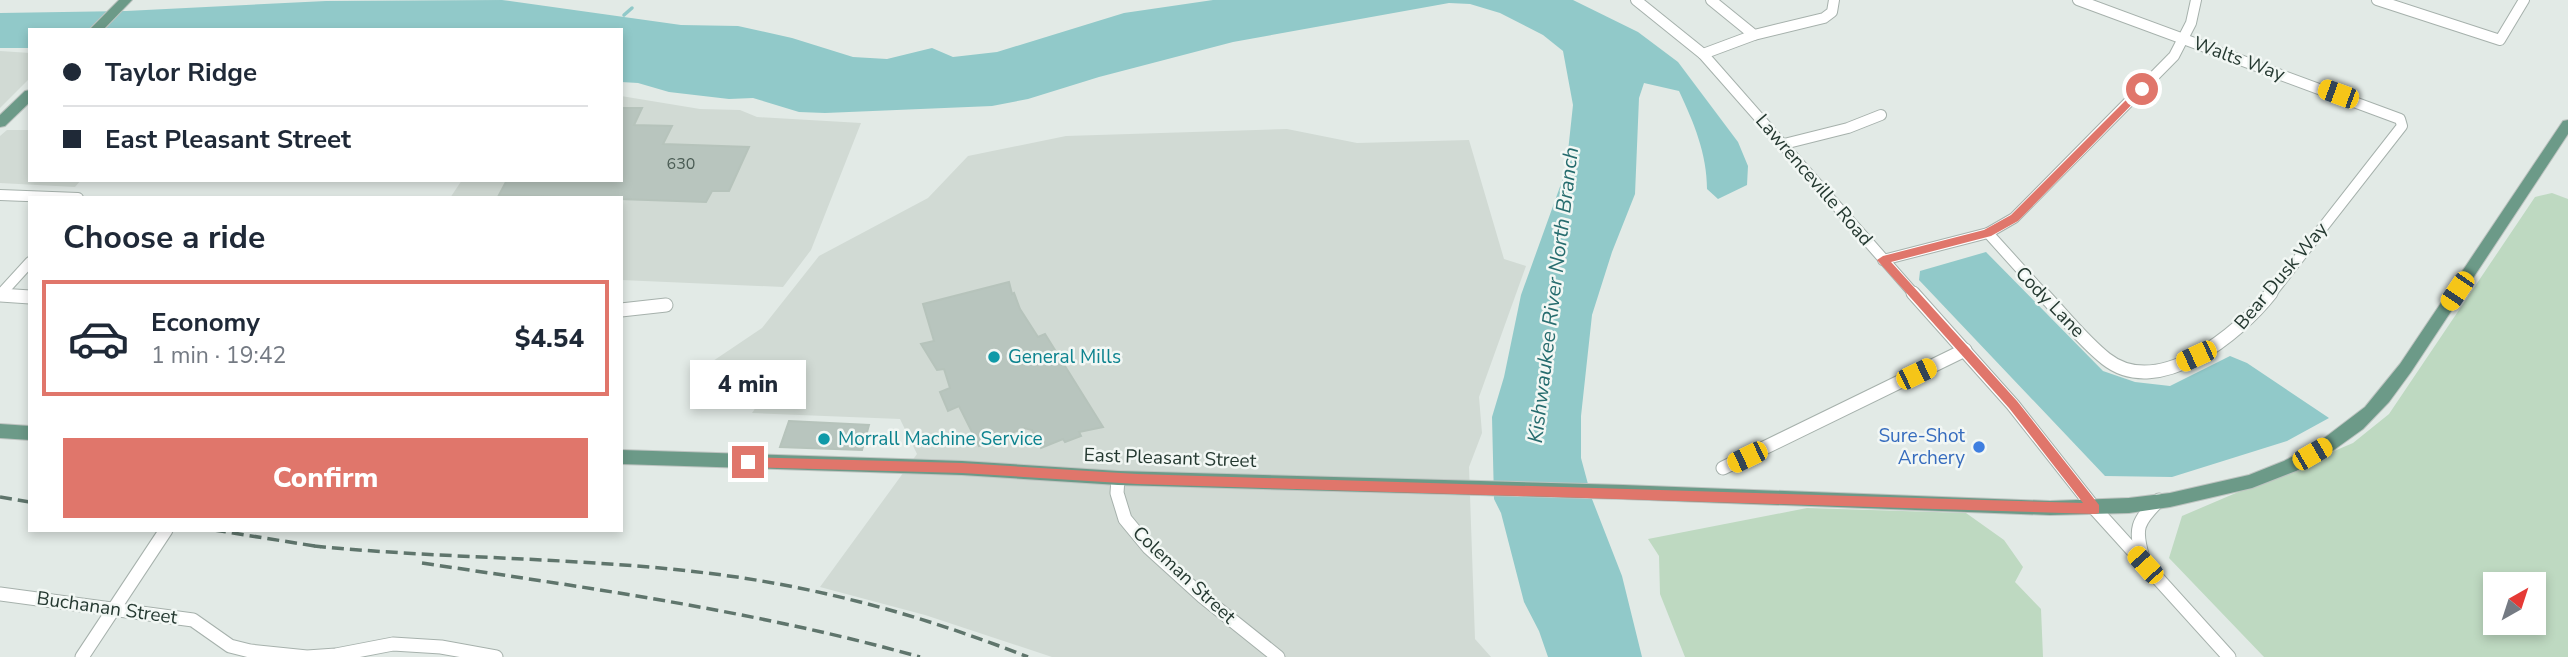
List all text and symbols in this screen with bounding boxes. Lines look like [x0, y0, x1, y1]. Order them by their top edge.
street label: Walts Way [2190, 30, 2289, 88]
text: Taylor Ridge [105, 55, 257, 90]
route start [2126, 73, 2158, 105]
car [2315, 77, 2362, 111]
street label: Lawrenceville Road [1749, 108, 1879, 252]
text: East Pleasant Street [105, 122, 351, 157]
water label: Kishwaukee River North Branch [1521, 145, 1585, 445]
house number: 630 [667, 153, 695, 175]
text: Choose a ride [63, 216, 265, 259]
street label: Bear Dusk Way [2228, 217, 2334, 335]
street label: Cody Lane [2009, 261, 2091, 343]
car [2437, 268, 2478, 314]
text: Economy [151, 305, 260, 340]
icon: car [67, 307, 130, 370]
text: $4.54 [515, 321, 584, 356]
car [2173, 338, 2220, 374]
text: 1 min · 19:42 [151, 340, 286, 371]
place label: General Mills [1008, 344, 1121, 370]
marker: General Mills [986, 349, 1002, 365]
car [1893, 355, 1940, 393]
callout: 4 min [690, 360, 806, 410]
text: 4 min [718, 369, 778, 400]
place label: Sure-Shot Archery [1878, 423, 1965, 471]
place label: Morrall Machine Service [838, 426, 1043, 452]
marker: Morrall Machine Service [816, 431, 832, 447]
car [2289, 434, 2336, 474]
button: Confirm [63, 438, 588, 518]
car [1724, 438, 1771, 476]
marker: Sure-Shot Archery [1971, 439, 1987, 455]
street label: East Pleasant Street [1083, 442, 1257, 474]
route end [732, 446, 764, 478]
street label: Coleman Street [1127, 520, 1241, 630]
car [2124, 542, 2167, 588]
north arrow [2483, 572, 2546, 635]
map controls [2483, 572, 2546, 635]
street label: Buchanan Street [35, 585, 179, 631]

